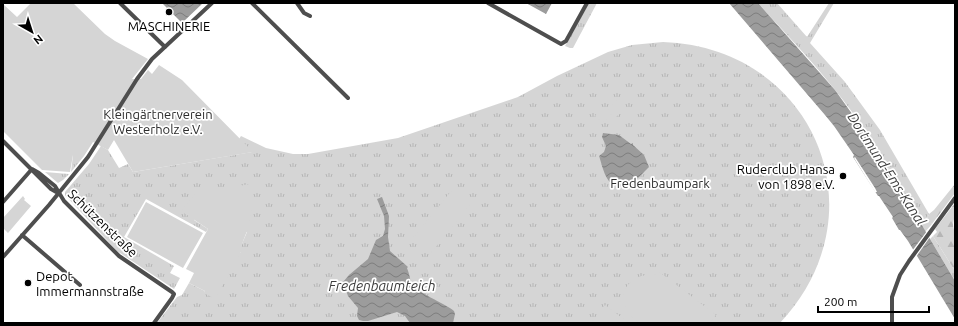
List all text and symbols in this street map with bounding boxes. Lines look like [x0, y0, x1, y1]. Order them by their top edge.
marker: MASCHINERIE [164, 7, 174, 17]
north arrow [12, 12, 52, 52]
place label: MASCHINERIE [128, 19, 210, 33]
text: N [31, 33, 45, 47]
park label: Kleingärtnerverein Westerholz e.V. [103, 107, 213, 136]
water label: Dortmund-Ems-Kanal [844, 110, 930, 229]
place label: Ruderclub Hansa von 1898 e.V. [737, 162, 835, 191]
marker: Ruderclub Hansa von 1898 e.V. [838, 171, 848, 181]
park label: Fredenbaumpark [610, 176, 710, 190]
street label: Schützenstraße [66, 186, 140, 260]
place label: Depot Immermannstraße [36, 269, 144, 298]
marker: Depot Immermannstraße [23, 278, 33, 288]
water label: Fredenbaumteich [328, 278, 436, 294]
scale bar [818, 288, 929, 314]
text: 200 m [824, 295, 857, 308]

